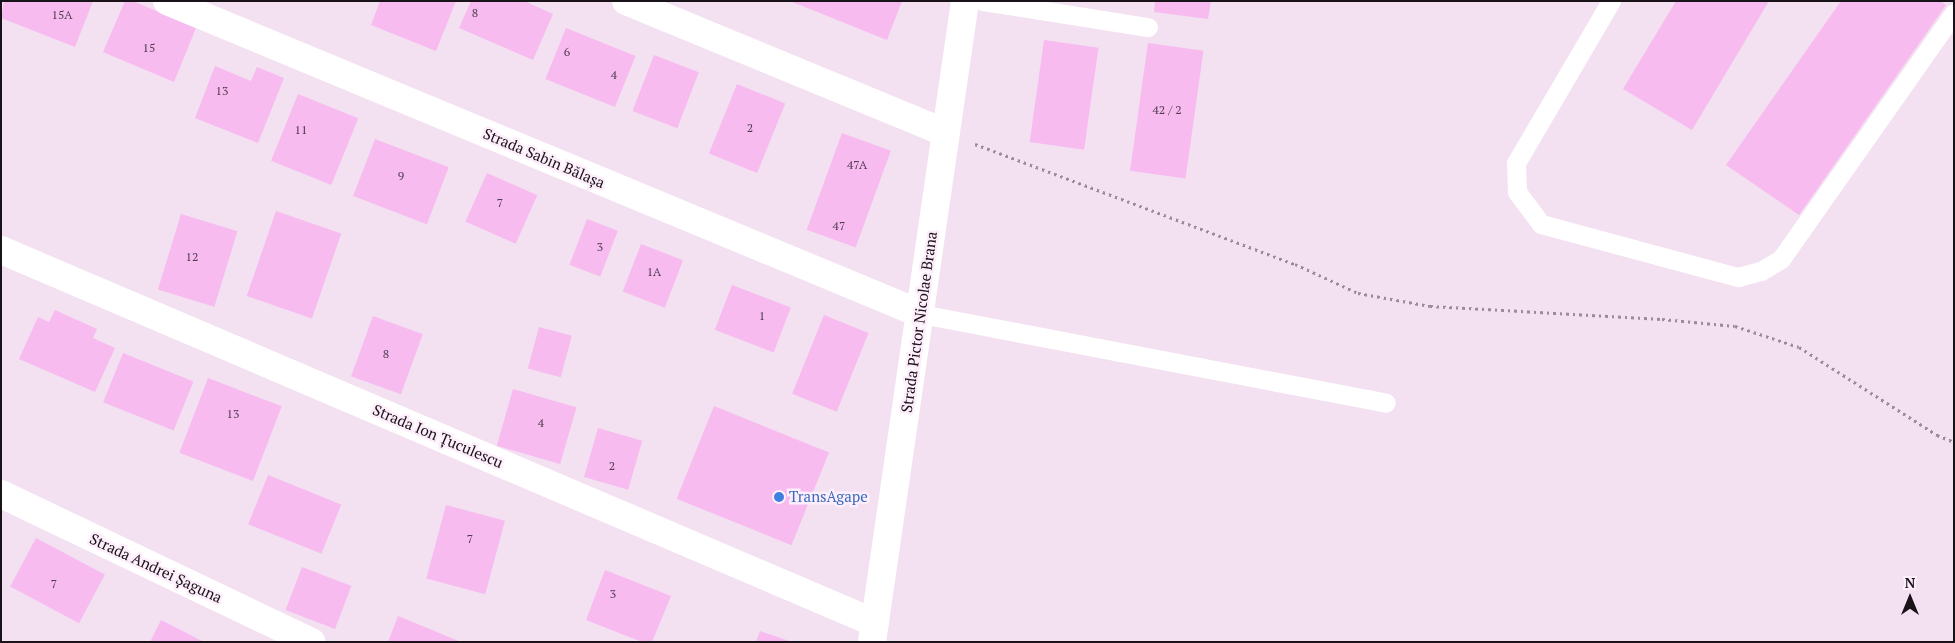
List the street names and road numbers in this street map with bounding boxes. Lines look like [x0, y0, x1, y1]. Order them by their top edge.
street label: Strada Sabin Bălașa [481, 124, 607, 192]
street label: Strada Pictor Nicolae Brana [897, 230, 941, 414]
street label: Strada Ion Țuculescu [370, 400, 506, 472]
street label: Strada Andrei Șaguna [87, 529, 225, 607]

